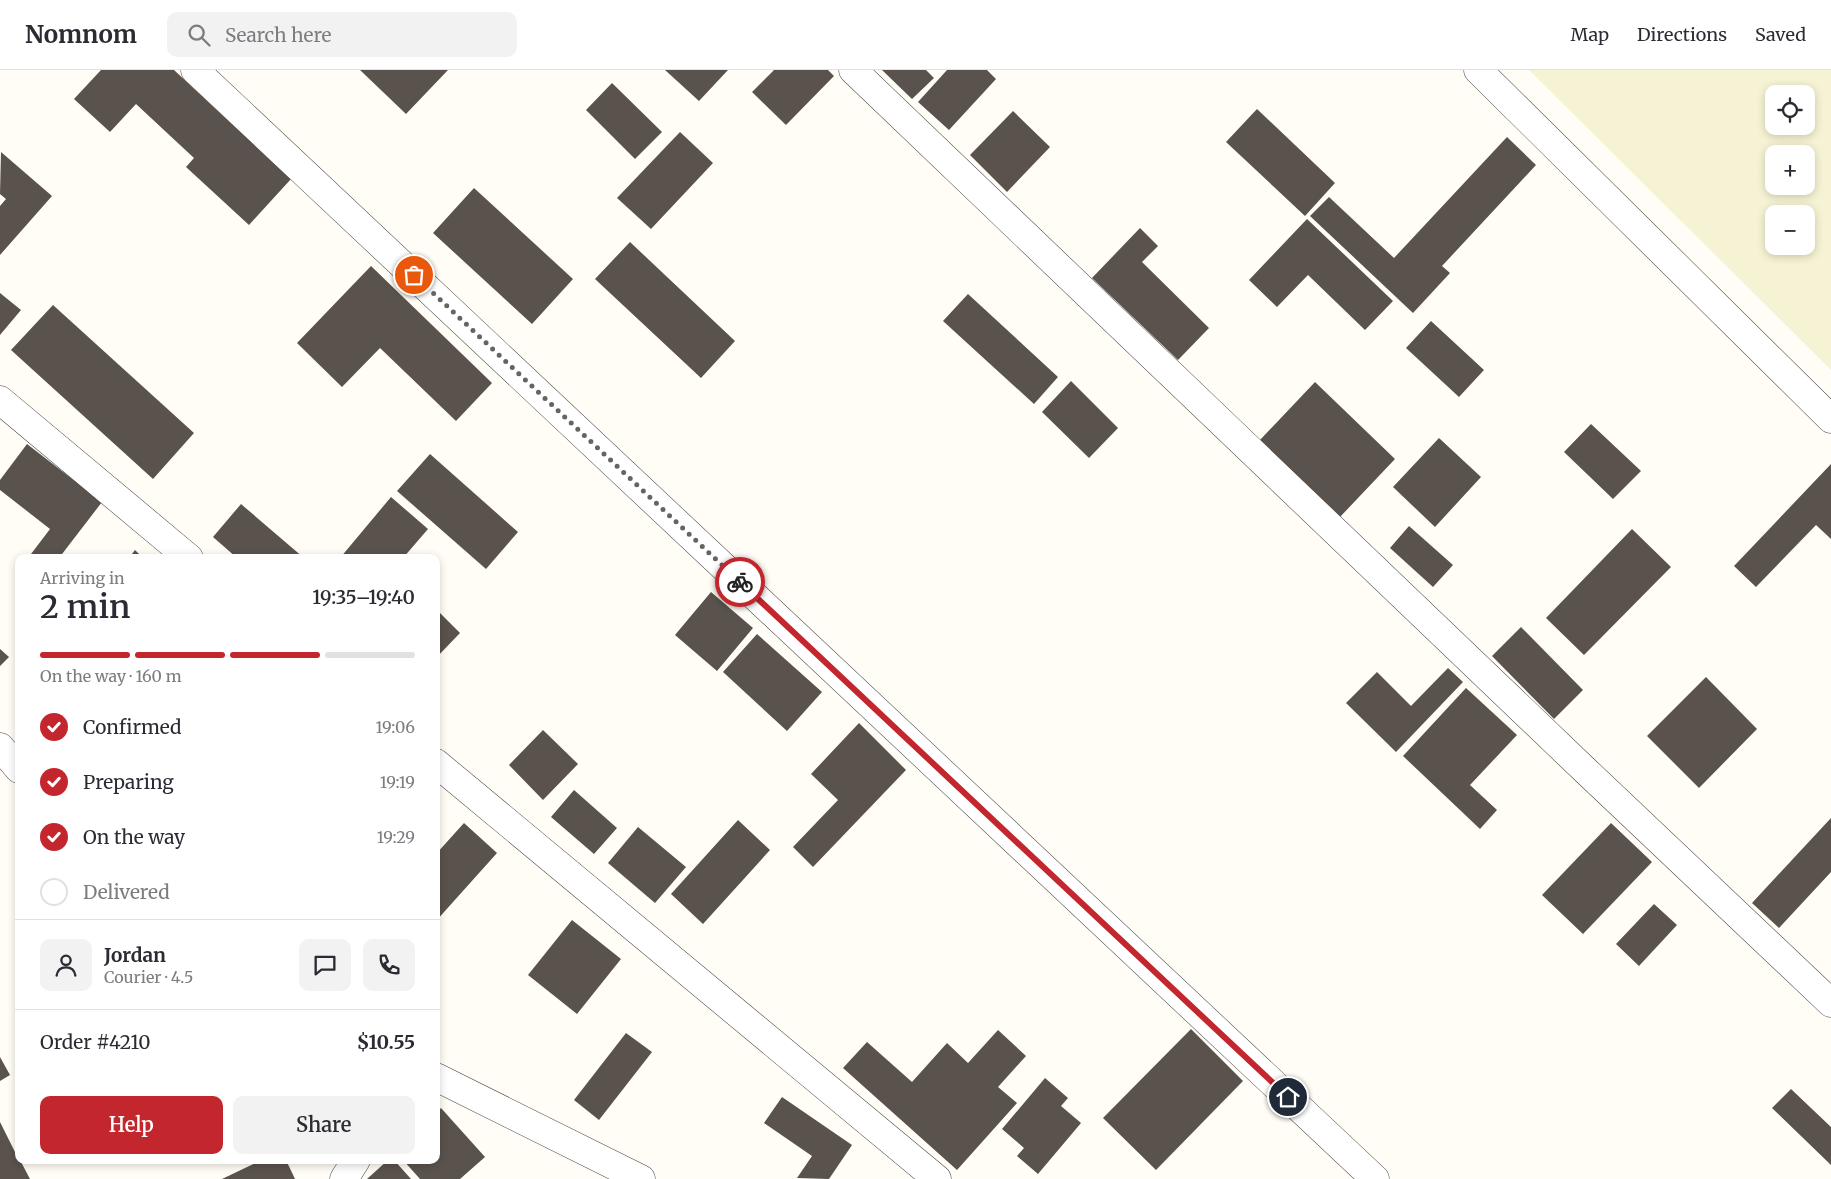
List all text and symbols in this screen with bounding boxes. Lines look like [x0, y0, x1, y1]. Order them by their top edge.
search box [167, 12, 517, 57]
text: Nomnom [25, 19, 137, 50]
icon: search [185, 21, 213, 49]
text: Search here [225, 23, 331, 47]
text: Map [1571, 23, 1609, 46]
text: Directions [1637, 23, 1727, 46]
text: Saved [1755, 23, 1806, 46]
map controls [1765, 85, 1815, 255]
button: locate [1765, 85, 1815, 135]
button: + [1765, 145, 1815, 195]
button: − [1765, 205, 1815, 255]
pin [393, 254, 435, 296]
icon: bag [400, 261, 428, 289]
courier [715, 557, 765, 607]
text: Arriving in [40, 568, 125, 588]
icon: bike [726, 568, 754, 596]
text: 19:35–19:40 [312, 585, 415, 609]
text: 2 min [40, 587, 130, 627]
text: On the way · 160 m [40, 666, 182, 686]
icon: check [40, 713, 68, 741]
text: Confirmed [83, 715, 181, 739]
text: 19:06 [376, 717, 415, 737]
icon: check [40, 768, 68, 796]
text: Preparing [83, 770, 174, 794]
text: 19:19 [380, 772, 415, 792]
icon: check [40, 823, 68, 851]
text: On the way [83, 825, 185, 849]
text: 19:29 [377, 827, 415, 847]
text: Delivered [83, 880, 170, 904]
button: person [40, 939, 92, 991]
button: chat [299, 939, 351, 991]
button: phone [363, 939, 415, 991]
text: Jordan [104, 943, 166, 967]
text: Courier · 4.5 [104, 967, 193, 987]
text: Order #4210 [40, 1030, 150, 1054]
text: $10.55 [357, 1030, 415, 1054]
pin [1267, 1076, 1309, 1118]
icon: home [1274, 1083, 1302, 1111]
button: Help [40, 1096, 223, 1154]
button: Share [233, 1096, 415, 1154]

